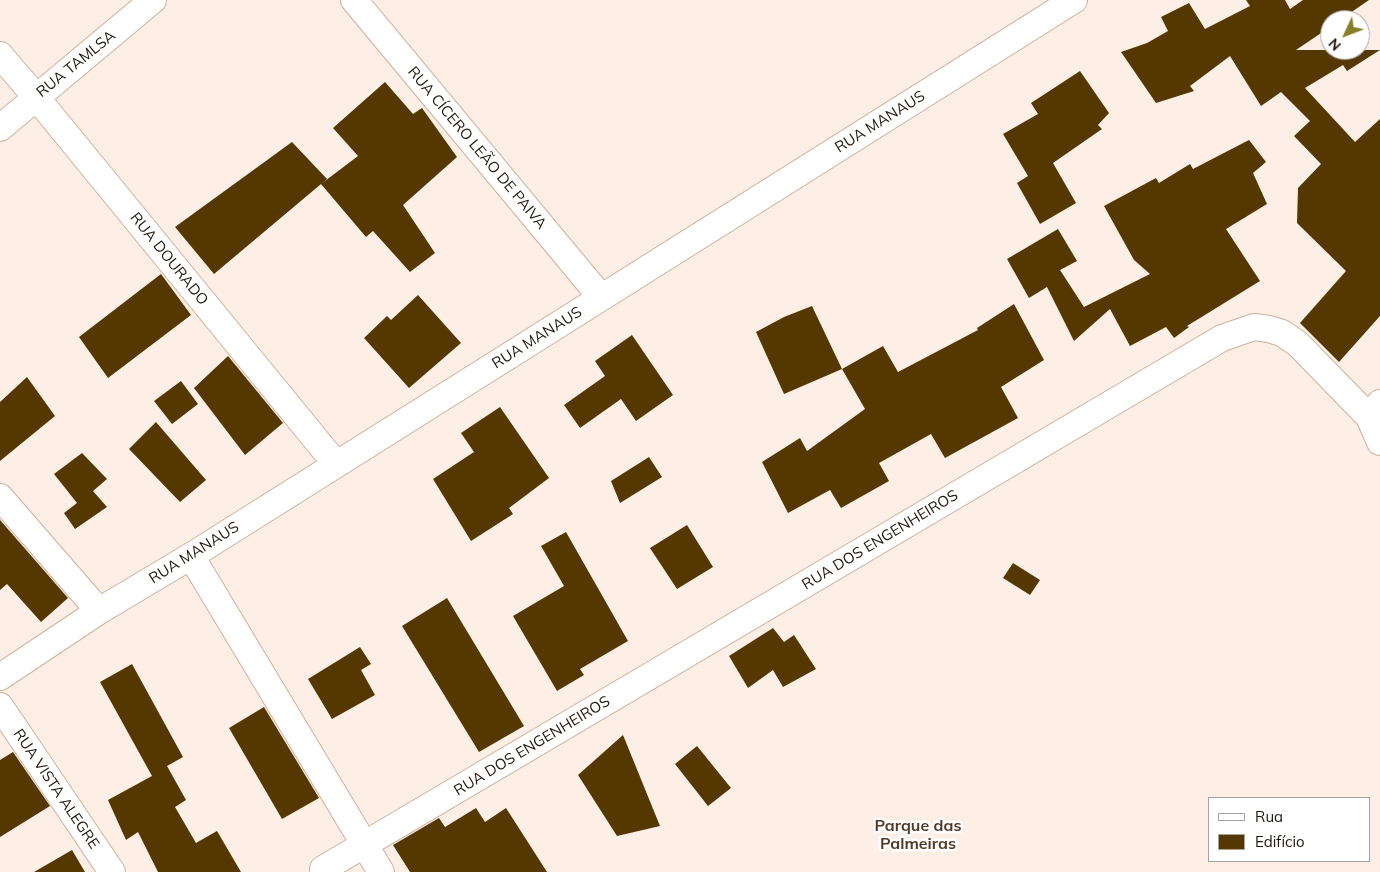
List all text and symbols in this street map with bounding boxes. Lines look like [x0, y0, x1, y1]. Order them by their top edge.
north arrow [1320, 10, 1370, 60]
street label: RUA TAMLSA [33, 27, 119, 101]
text: N [1325, 35, 1345, 55]
street label: RUA CÍCERO LEÃO DE PAIVA [404, 63, 550, 233]
street label: RUA MANAUS [832, 87, 928, 157]
street label: RUA DOURADO [126, 209, 212, 309]
street label: RUA MANAUS [489, 303, 585, 373]
street label: RUA DOS ENGENHEIROS [799, 486, 961, 594]
street label: RUA MANAUS [146, 518, 242, 588]
street label: RUA DOS ENGENHEIROS [451, 692, 613, 800]
street label: RUA VISTA ALEGRE [9, 726, 103, 852]
legend [1208, 797, 1370, 862]
text: Rua [1255, 807, 1283, 826]
district label: Parque das Palmeiras [875, 816, 961, 854]
text: Edifício [1255, 832, 1305, 851]

